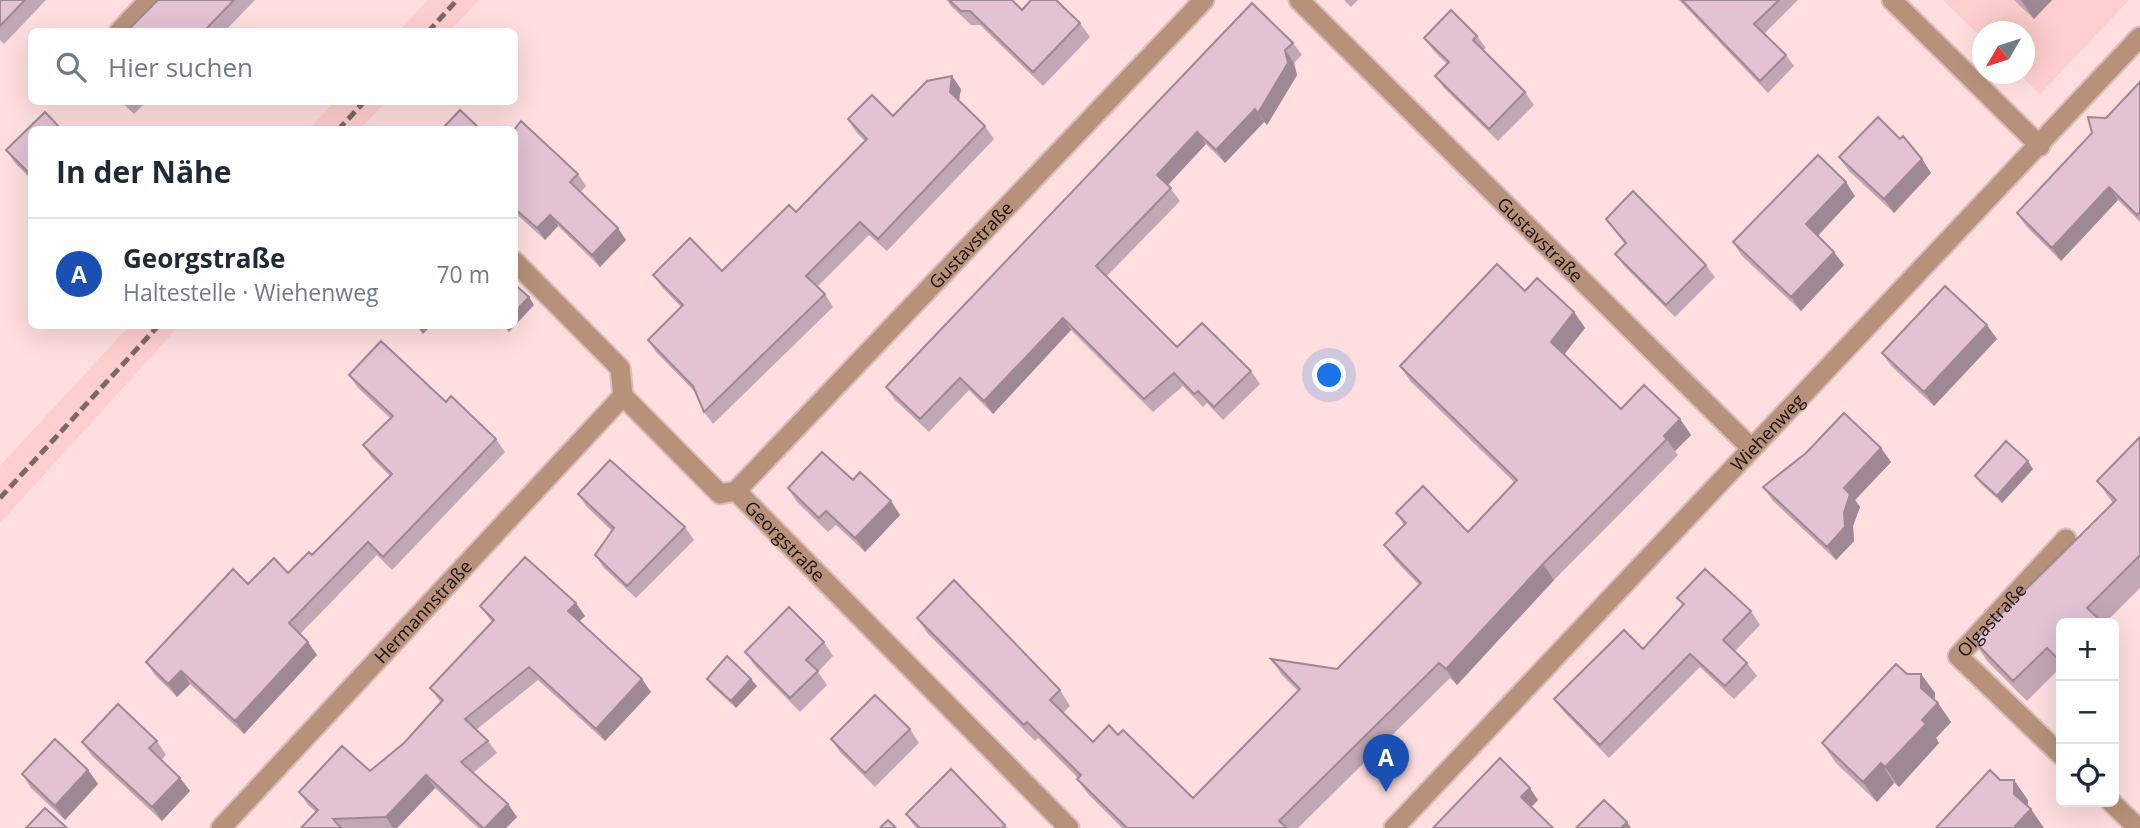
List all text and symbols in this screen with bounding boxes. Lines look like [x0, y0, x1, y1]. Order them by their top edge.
north arrow [1972, 21, 2035, 84]
search box [28, 28, 518, 105]
icon: search [52, 48, 90, 86]
text: Hier suchen [108, 49, 253, 85]
text: In der Nähe [56, 151, 232, 192]
street label: Gustavstraße [1492, 191, 1589, 287]
street label: Gustavstraße [923, 196, 1018, 294]
text: Georgstraße [123, 240, 285, 276]
text: A [71, 258, 87, 290]
text: 70 m [436, 258, 490, 290]
text: Haltestelle · Wiehenweg [123, 276, 379, 308]
your location [1312, 358, 1346, 392]
street label: Wiehenweg [1725, 388, 1810, 476]
street label: Georgstraße [740, 495, 831, 587]
street label: Hermannstraße [368, 554, 477, 668]
street label: Olgastraße [1951, 578, 2031, 662]
map controls [2056, 618, 2119, 807]
button: + [2056, 618, 2119, 681]
button: − [2056, 681, 2119, 744]
pin: A [1363, 734, 1409, 792]
button: locate [2056, 744, 2119, 807]

